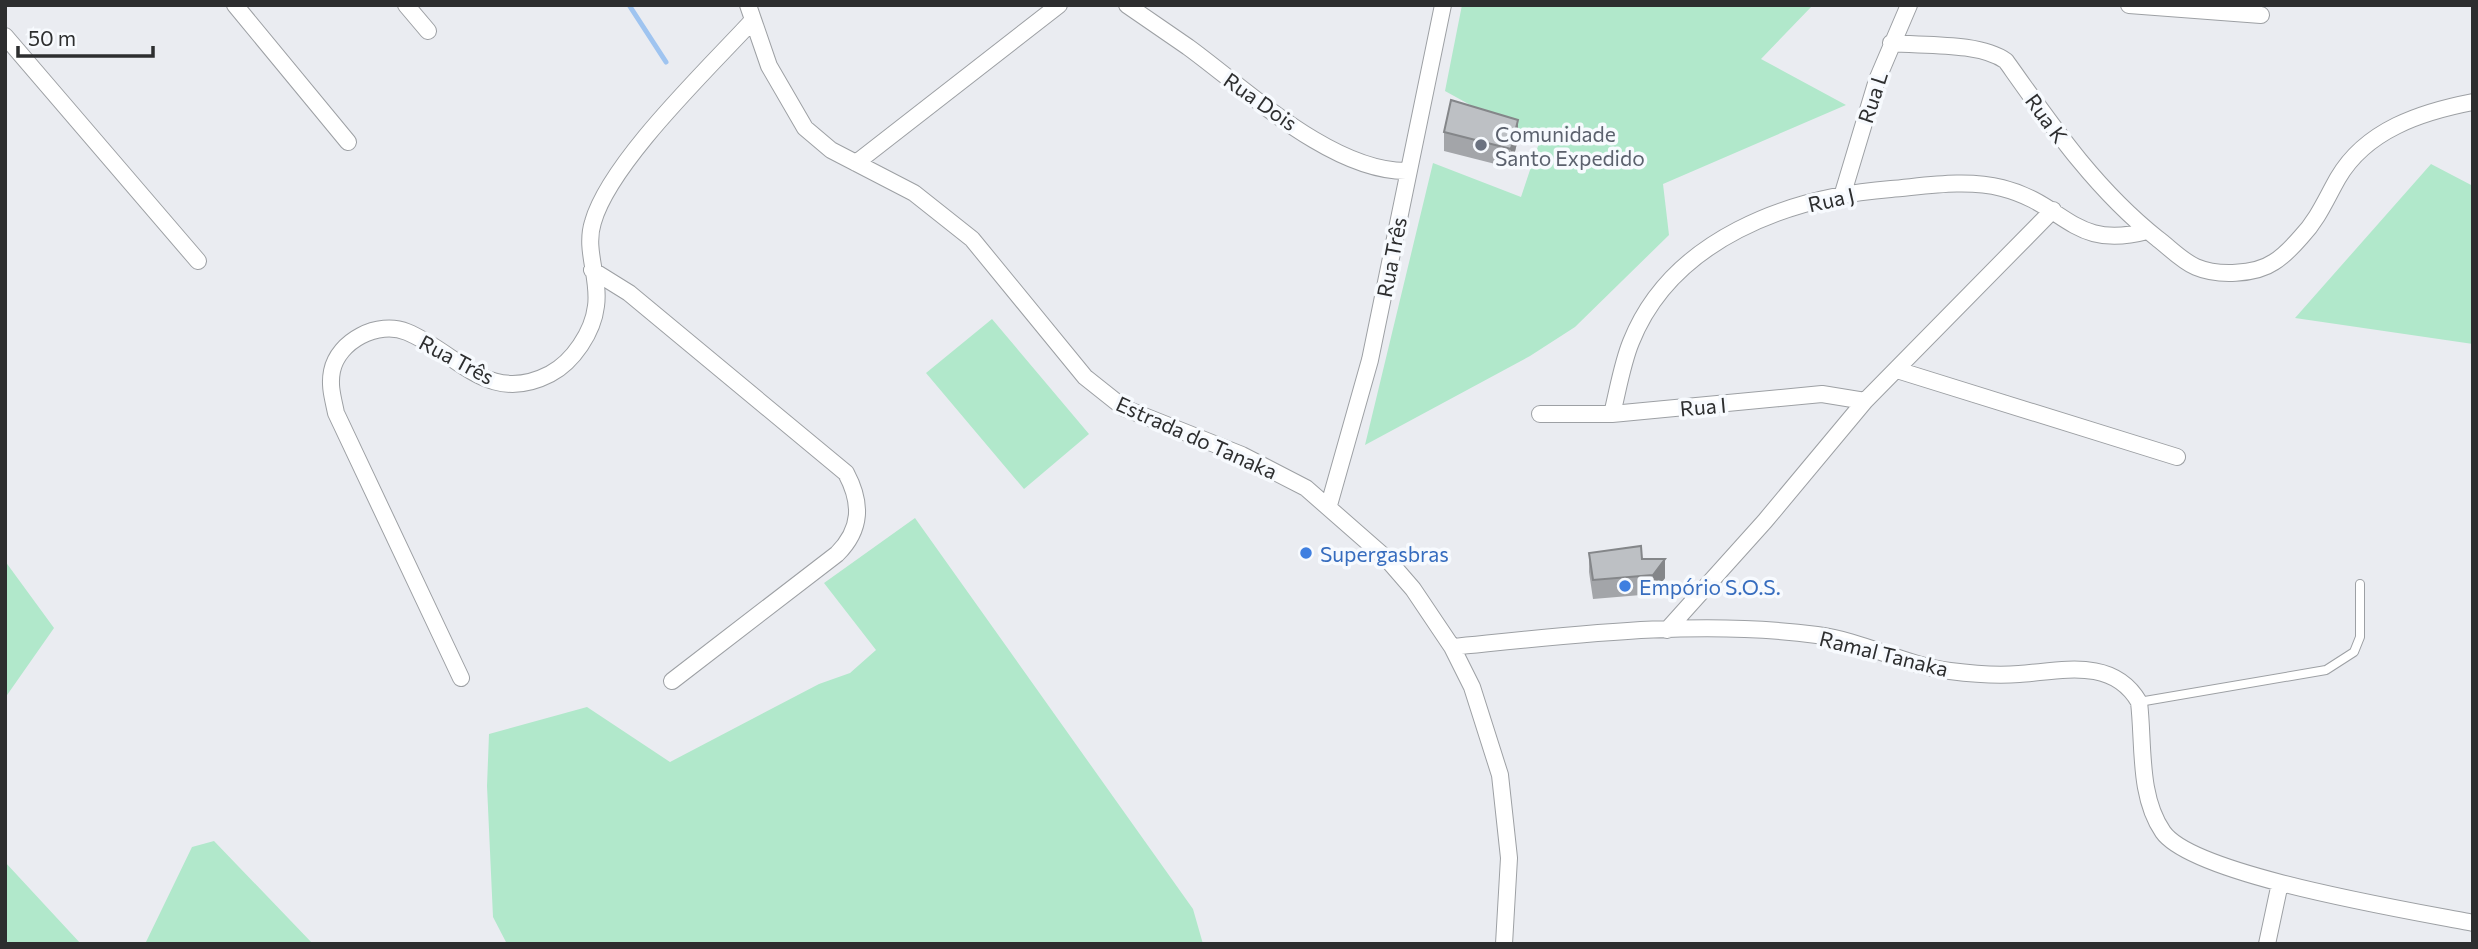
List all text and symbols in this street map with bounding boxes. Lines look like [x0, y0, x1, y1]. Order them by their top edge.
scale bar [18, 14, 152, 58]
text: 50 m [28, 25, 76, 50]
street label: Rua Dois [1220, 67, 1302, 135]
street label: Rua L [1852, 68, 1892, 126]
street label: Rua K [2021, 88, 2073, 148]
place label: Comunidade Santo Expedido [1495, 121, 1645, 170]
marker: Comunidade Santo Expedido [1473, 137, 1489, 153]
street label: Rua J [1805, 182, 1857, 216]
street label: Rua Três [1371, 215, 1411, 299]
street label: Rua Três [415, 329, 499, 389]
street label: Estrada do Tanaka [1113, 390, 1281, 484]
street label: Rua I [1679, 392, 1727, 420]
place label: Supergasbras [1320, 541, 1449, 566]
marker: Supergasbras [1298, 545, 1314, 561]
place label: Empório S.O.S. [1639, 574, 1781, 599]
marker: Empório S.O.S. [1617, 578, 1633, 594]
street label: Ramal Tanaka [1817, 625, 1951, 681]

